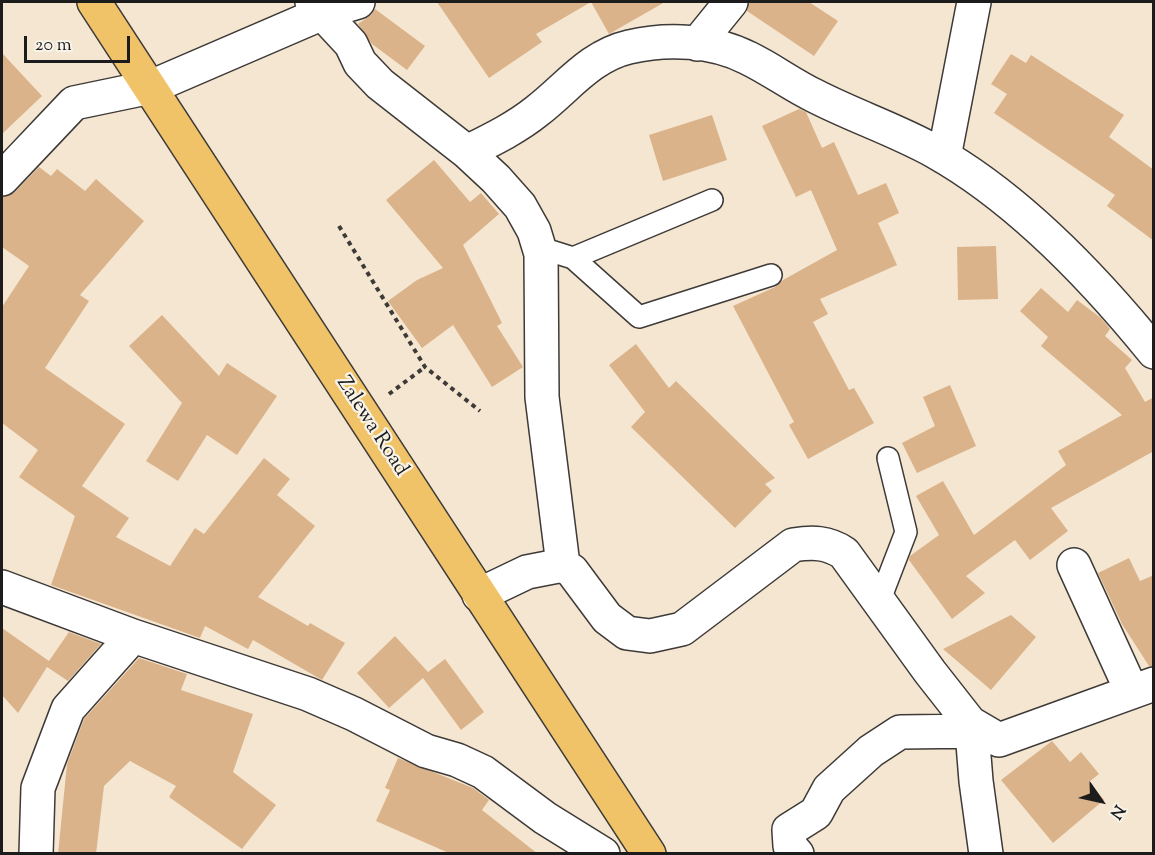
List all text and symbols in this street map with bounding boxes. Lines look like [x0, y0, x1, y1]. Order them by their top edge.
scale bar [27, 24, 134, 62]
text: 20 m [35, 33, 72, 59]
street label: Zalewa Road [329, 372, 413, 482]
north arrow [1071, 771, 1131, 831]
text: N [1103, 800, 1129, 823]

